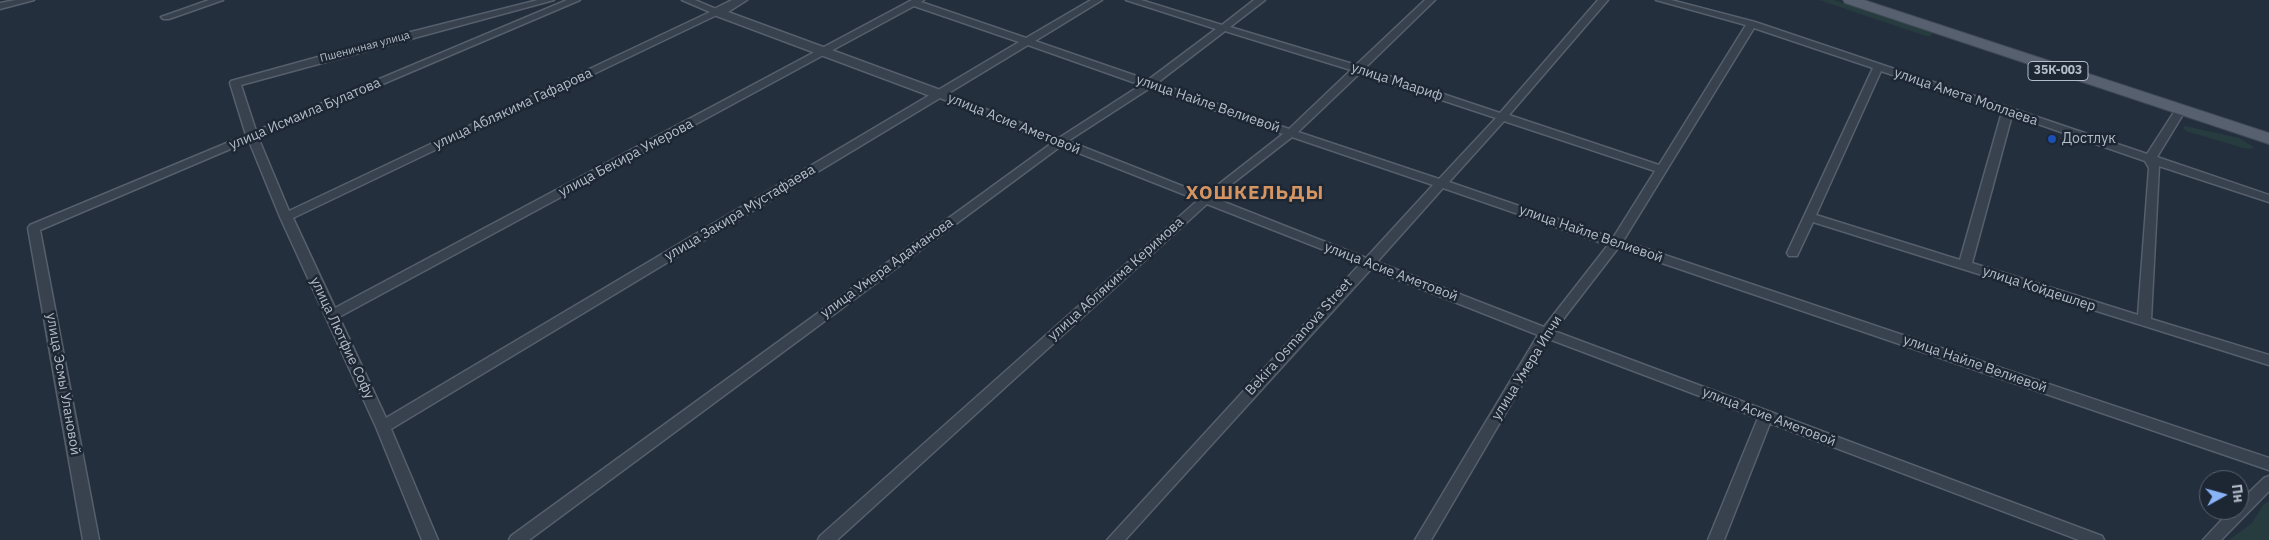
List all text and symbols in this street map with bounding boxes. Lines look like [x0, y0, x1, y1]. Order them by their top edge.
street label: Пшеничная улица [319, 29, 411, 65]
street label: улица Маариф [1349, 59, 1445, 105]
road number: 35К-003 [2028, 61, 2088, 80]
street label: улица Амета Моллаева [1892, 64, 2040, 130]
street label: улица Аблякима Гафарова [431, 65, 595, 153]
street label: улица Найле Велиевой [1134, 71, 1282, 137]
street label: улица Исмаила Булатова [227, 74, 383, 154]
street label: улица Асие Аметовой [945, 90, 1083, 158]
street label: улица Бекира Умерова [556, 115, 696, 201]
place label: Достлук [2062, 131, 2116, 147]
marker: Достлук [2046, 133, 2058, 145]
street label: улица Закира Мустафаева [662, 161, 818, 265]
district label: ХОШКЕЛЬДЫ [1185, 183, 1325, 205]
street label: улица Найле Велиевой [1517, 201, 1665, 267]
street label: улица Умера Адаманова [817, 214, 957, 322]
street label: улица Аблякима Керимова [1045, 214, 1187, 344]
street label: улица Асие Аметовой [1322, 239, 1460, 305]
street label: улица Койдешлер [1980, 263, 2098, 315]
street label: улица Лютфие Софу [306, 274, 378, 402]
street label: Bekira Osmanova Street [1242, 275, 1356, 399]
street label: улица Эсмы Улановой [42, 312, 84, 456]
street label: улица Умера Ипчи [1488, 313, 1566, 423]
street label: улица Найле Велиевой [1901, 331, 2049, 397]
street label: улица Асие Аметовой [1700, 384, 1838, 450]
north arrow [2199, 470, 2249, 520]
text: Пн [2228, 483, 2248, 504]

